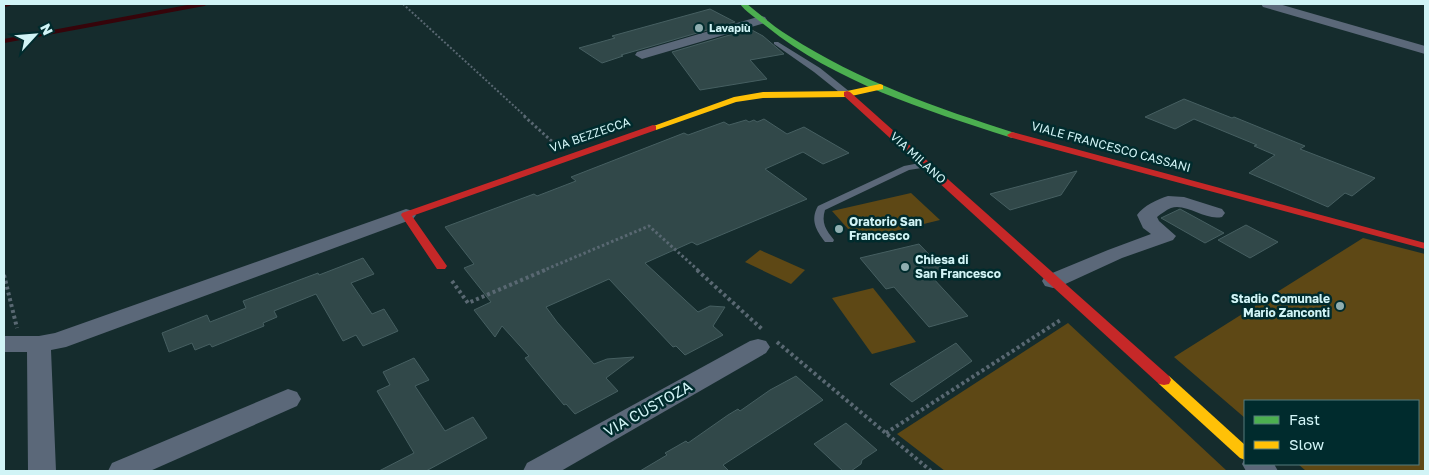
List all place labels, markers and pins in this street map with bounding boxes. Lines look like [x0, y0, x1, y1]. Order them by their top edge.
place label: Lavapiù [709, 21, 751, 34]
marker: Lavapiù [693, 22, 705, 34]
place label: Oratorio San Francesco [849, 214, 922, 243]
marker: Oratorio San Francesco [833, 223, 845, 235]
place label: Chiesa di San Francesco [915, 252, 1001, 281]
marker: Chiesa di San Francesco [899, 261, 911, 273]
place label: Stadio Comunale Mario Zanconti [1231, 291, 1330, 320]
marker: Stadio Comunale Mario Zanconti [1334, 300, 1346, 312]

